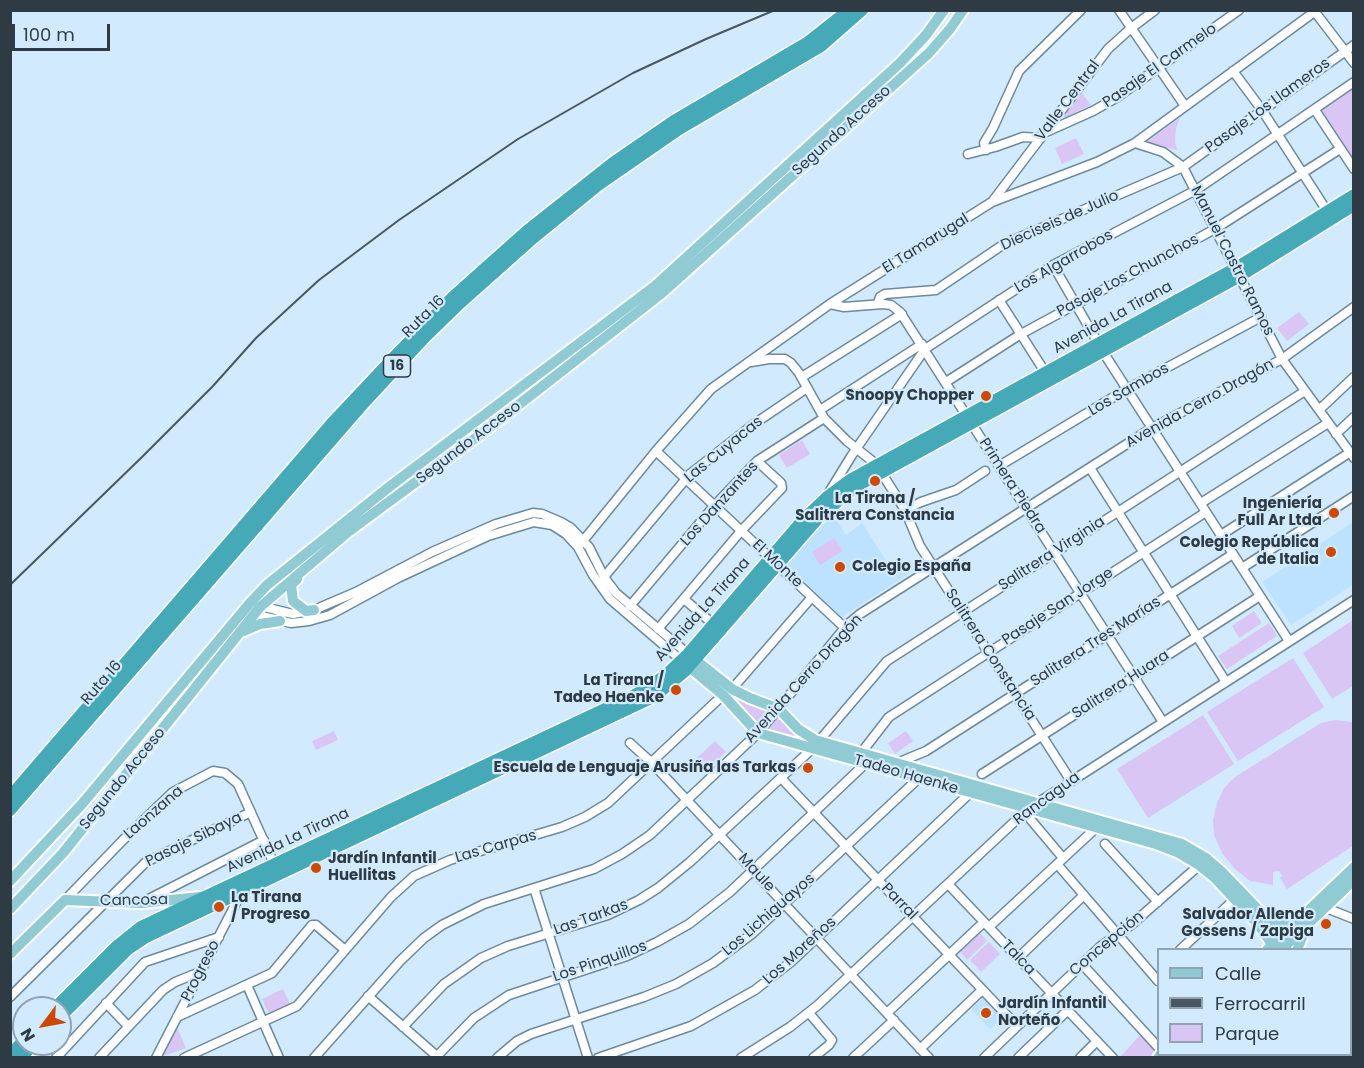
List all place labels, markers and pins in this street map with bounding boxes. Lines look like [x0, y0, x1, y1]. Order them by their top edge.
place label: Snoopy Chopper [846, 387, 974, 405]
marker: Snoopy Chopper [979, 389, 993, 403]
marker: La Tirana / Salitrera Constancia [868, 474, 882, 488]
place label: La Tirana / Salitrera Constancia [795, 490, 955, 525]
place label: Ingeniería Full Ar Ltda [1237, 495, 1322, 530]
marker: Ingeniería Full Ar Ltda [1327, 506, 1341, 520]
place label: Colegio República de Italia [1179, 534, 1319, 569]
marker: Colegio República de Italia [1324, 545, 1338, 559]
place label: Colegio España [852, 558, 971, 576]
marker: Colegio España [833, 560, 847, 574]
place label: La Tirana / Tadeo Haenke [554, 672, 664, 707]
marker: La Tirana / Tadeo Haenke [669, 683, 683, 697]
place label: Escuela de Lenguaje Arusiña las Tarkas [494, 759, 796, 777]
marker: Escuela de Lenguaje Arusiña las Tarkas [801, 761, 815, 775]
place label: Jardín Infantil Huellitas [328, 850, 437, 885]
marker: Jardín Infantil Huellitas [309, 861, 323, 875]
place label: La Tirana / Progreso [231, 889, 310, 924]
marker: La Tirana / Progreso [212, 900, 226, 914]
place label: Salvador Allende Gossens / Zapiga [1181, 906, 1314, 941]
marker: Salvador Allende Gossens / Zapiga [1319, 917, 1333, 931]
place label: Jardín Infantil Norteño [998, 995, 1107, 1030]
marker: Jardín Infantil Norteño [979, 1006, 993, 1020]

